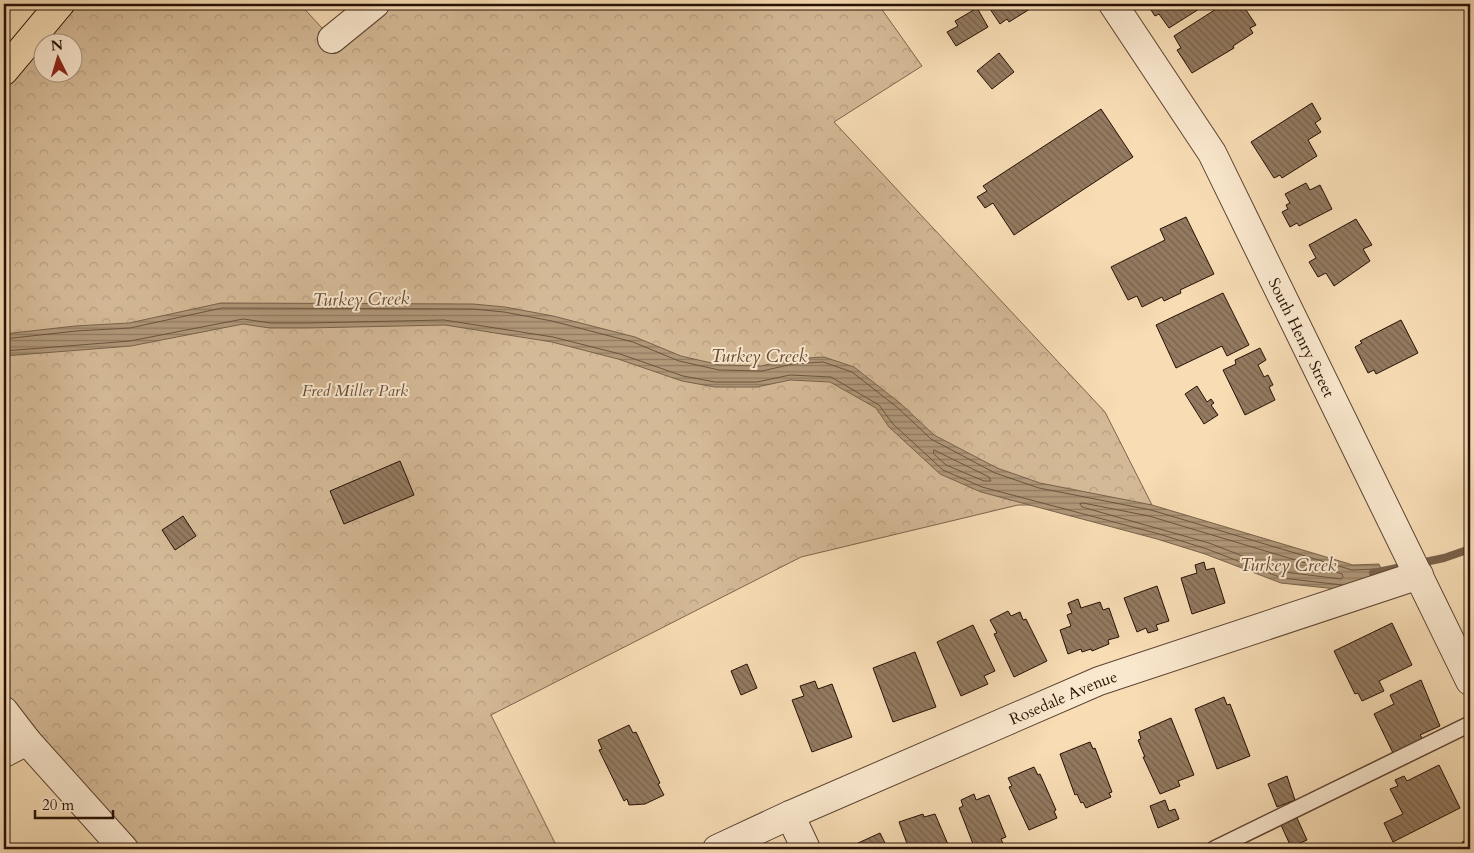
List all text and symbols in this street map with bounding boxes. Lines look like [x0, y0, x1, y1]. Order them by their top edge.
north arrow [32, 32, 82, 82]
text: N [50, 36, 64, 56]
street label: South Henry Street [1263, 274, 1340, 401]
water label: Turkey Creek [312, 286, 410, 313]
water label: Turkey Creek [711, 344, 807, 369]
park label: Fred Miller Park [302, 380, 408, 402]
water label: Turkey Creek [1240, 553, 1336, 578]
street label: Rosedale Avenue [1006, 666, 1120, 731]
scale bar [35, 788, 112, 820]
text: 20 m [42, 795, 74, 815]

